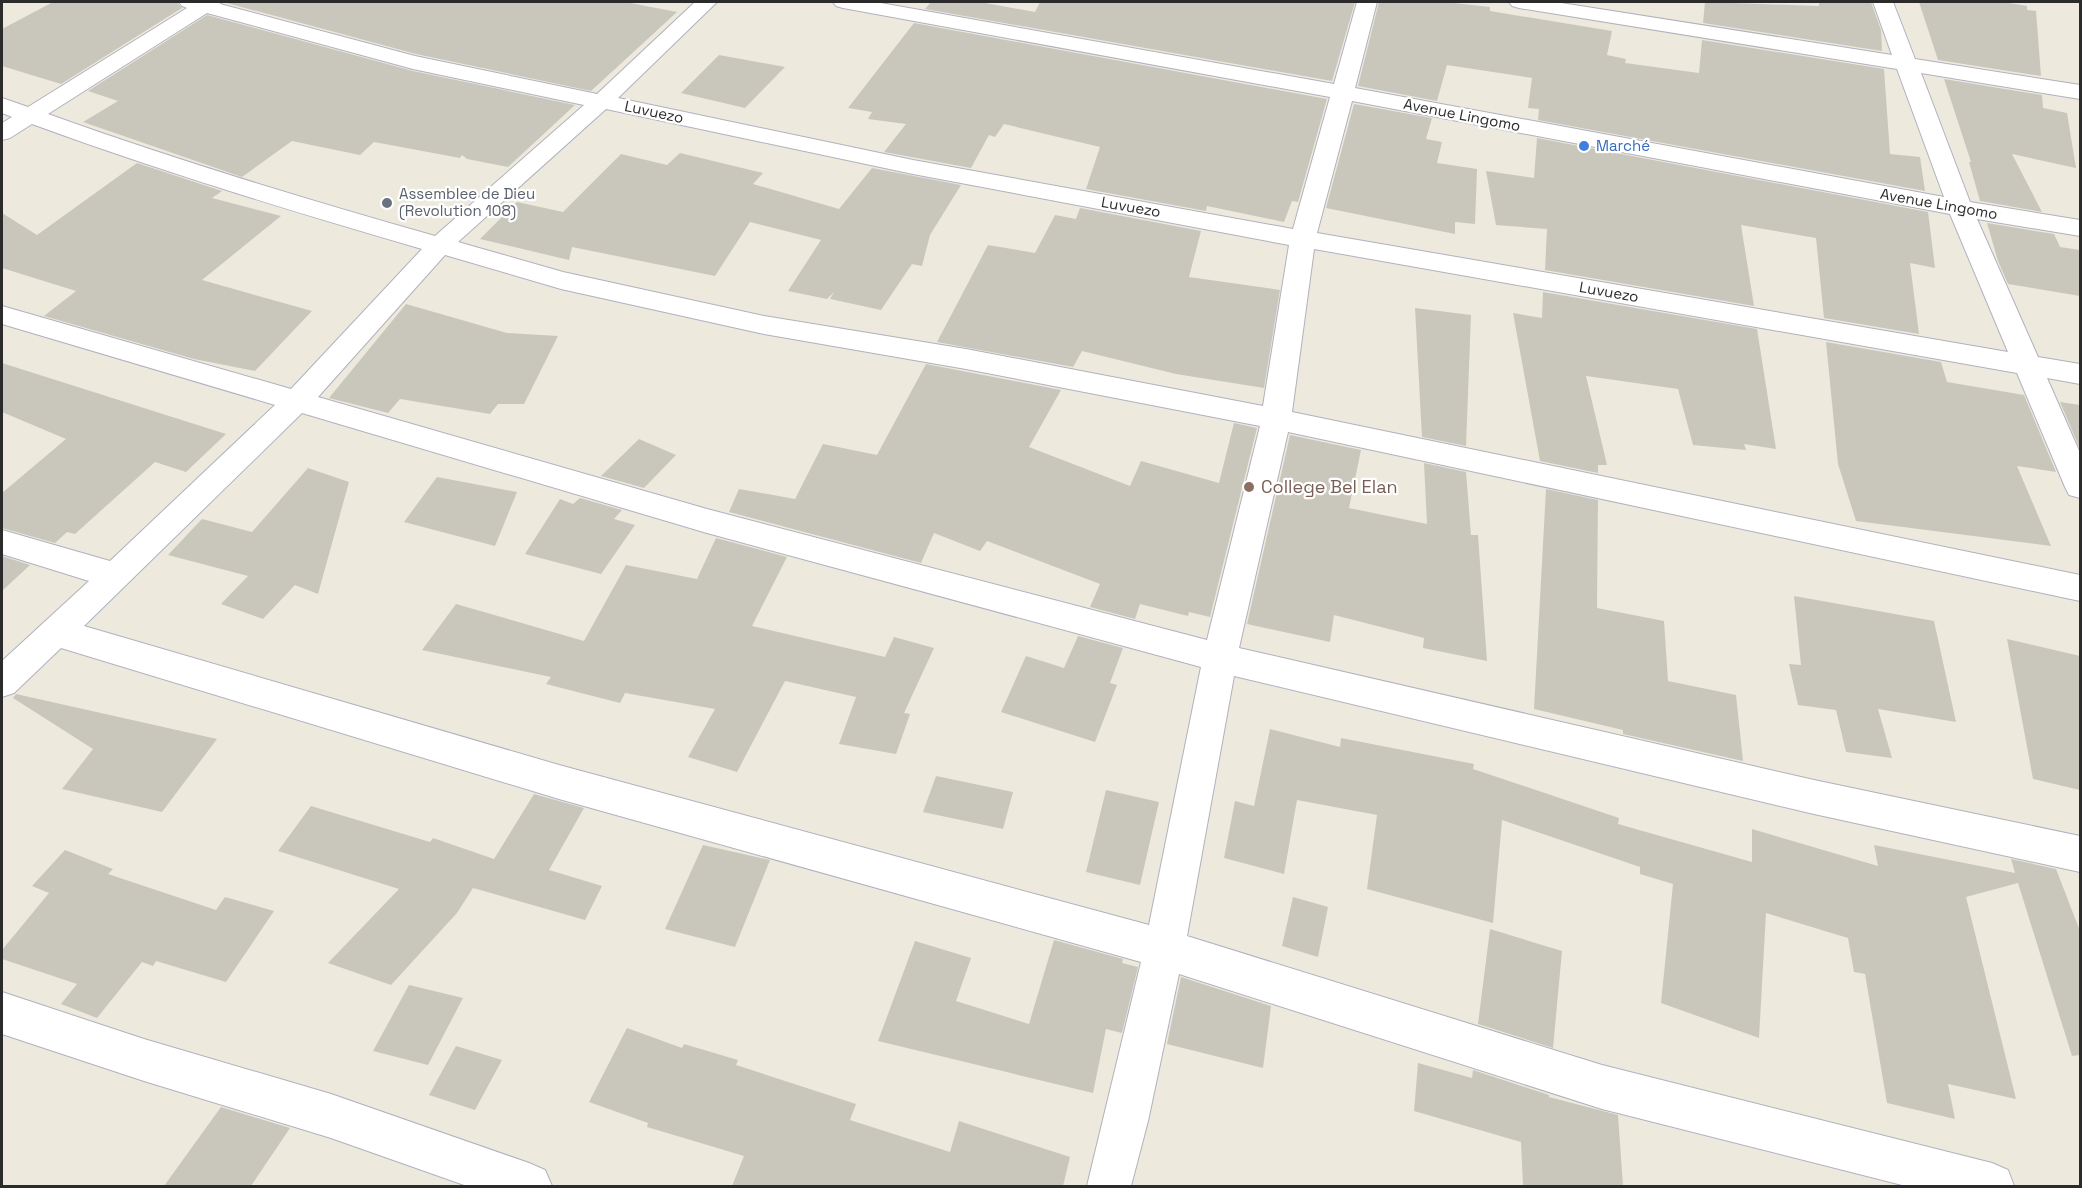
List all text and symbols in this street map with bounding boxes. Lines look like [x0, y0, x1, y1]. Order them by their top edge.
street label: Avenue Lingomo [1402, 94, 1522, 135]
street label: Luvuezo [623, 96, 685, 127]
place label: Marché [1596, 136, 1650, 155]
marker: Marché [1577, 139, 1591, 153]
place label: Assemblee de Dieu (Revolution 108) [399, 184, 535, 221]
street label: Avenue Lingomo [1879, 184, 1999, 223]
street label: Luvuezo [1100, 192, 1162, 221]
marker: Assemblee de Dieu (Revolution 108) [380, 196, 394, 210]
street label: Luvuezo [1578, 277, 1640, 306]
place label: College Bel Elan [1261, 475, 1398, 498]
marker: College Bel Elan [1242, 480, 1256, 494]

